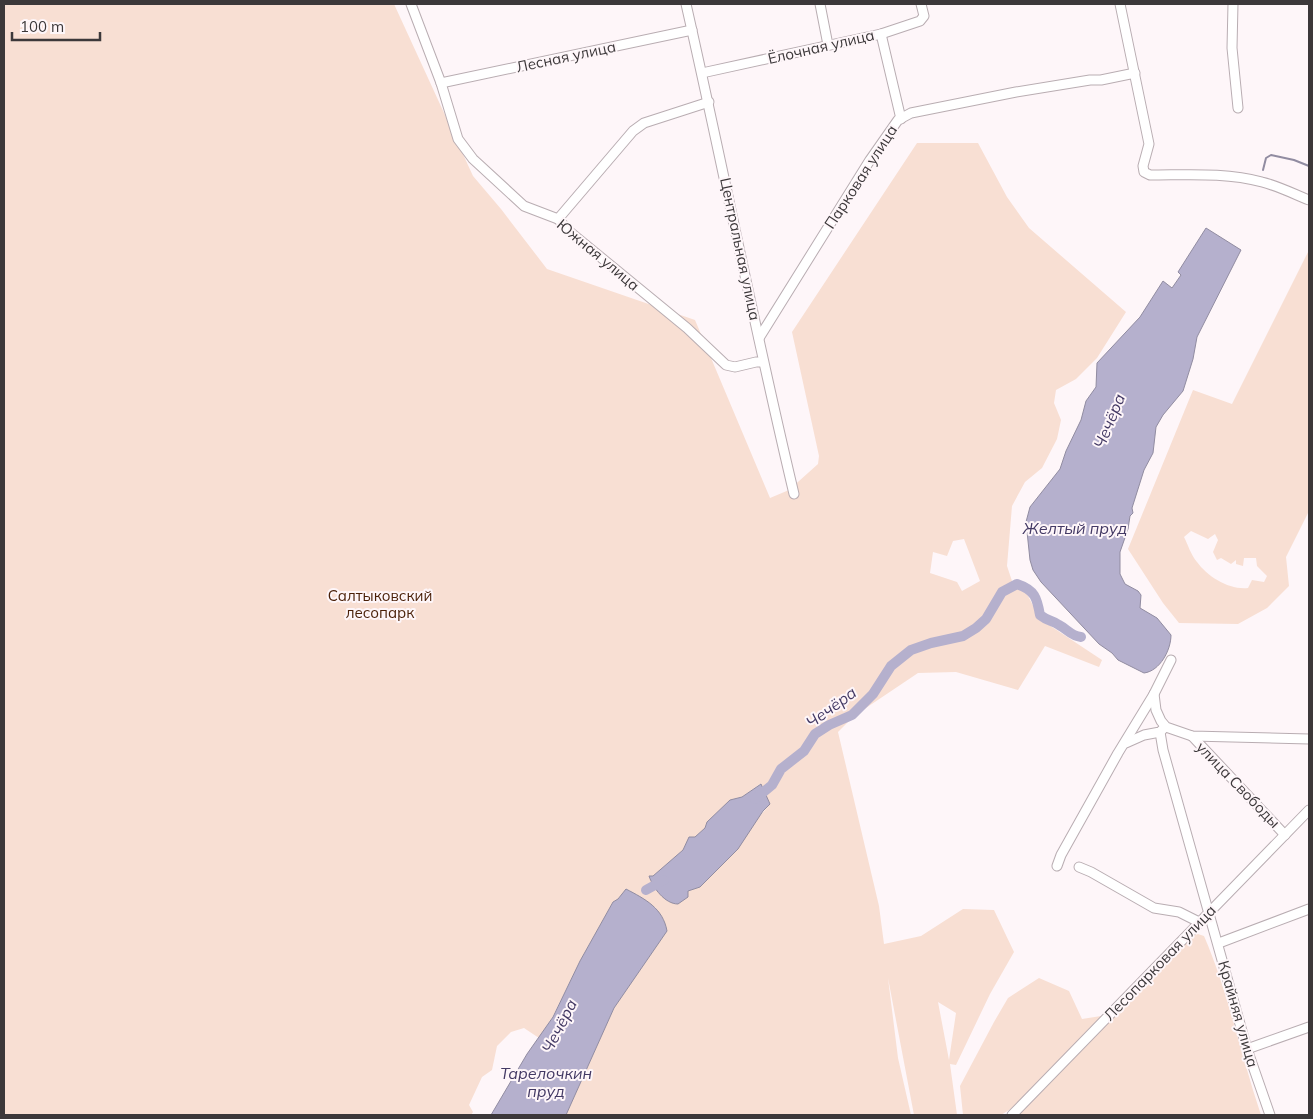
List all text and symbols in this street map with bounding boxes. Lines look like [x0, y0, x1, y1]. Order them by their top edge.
scale bar [12, 10, 100, 42]
text: 100 m [20, 17, 64, 36]
street label: Ёлочная улица [766, 25, 876, 68]
street label: Лесная улица [514, 37, 617, 76]
street label: Парковая улица [820, 121, 901, 232]
street label: Центральная улица [716, 176, 765, 322]
street label: Южная улица [553, 215, 643, 295]
water label: Чечёра [1089, 390, 1129, 451]
water label: Желтый пруд [1022, 518, 1127, 538]
park label: Салтыковский лесопарк [328, 586, 432, 622]
water label: Чечёра [802, 682, 860, 732]
street label: улица Свободы [1192, 738, 1284, 832]
street label: Лесопарковая улица [1100, 901, 1220, 1024]
street label: Крайняя улица [1214, 958, 1263, 1069]
water label: Чечёра [537, 996, 581, 1056]
water label: Тарелочкин пруд [500, 1063, 592, 1101]

